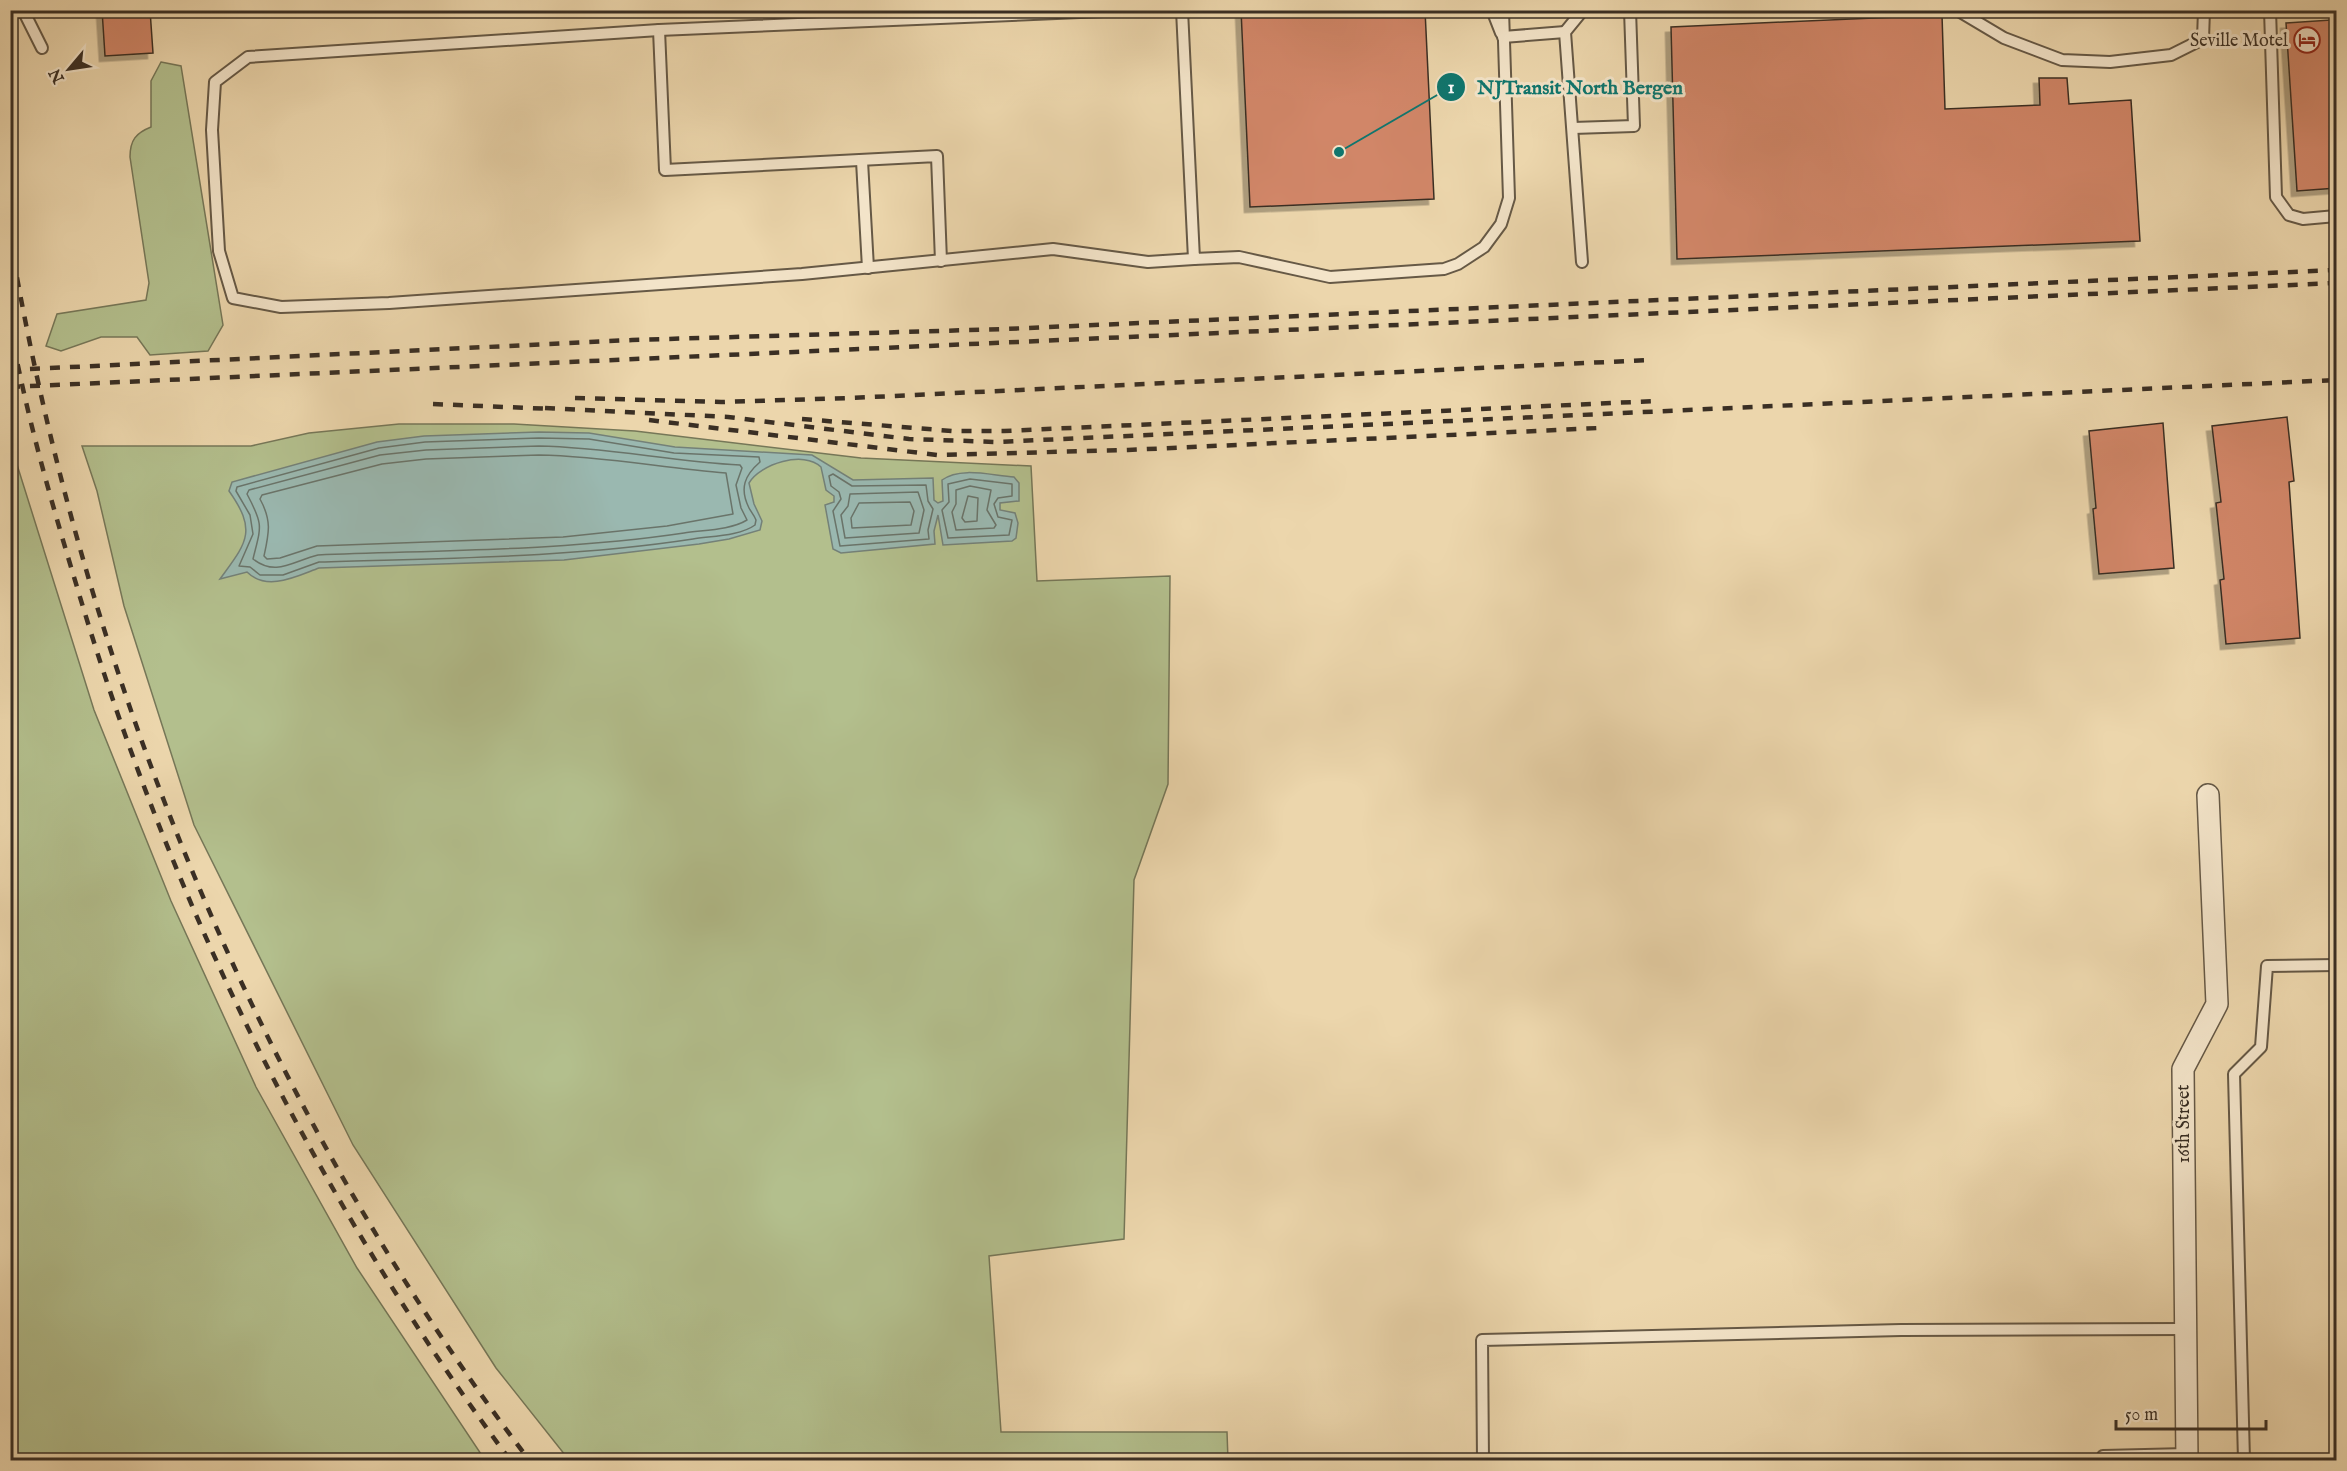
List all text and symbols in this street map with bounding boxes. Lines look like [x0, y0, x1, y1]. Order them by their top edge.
hotel icon: Seville Motel [2292, 25, 2322, 55]
place label: Seville Motel [2190, 30, 2288, 53]
north arrow [39, 39, 99, 99]
text: N [45, 64, 70, 87]
callout: NJTransit North Bergen [1436, 68, 1695, 106]
text: NJTransit North Bergen [1476, 76, 1683, 101]
text: 1 [1448, 77, 1455, 100]
street label: 16th Street [2173, 1085, 2196, 1163]
scale bar [2116, 1393, 2266, 1431]
text: 50 m [2125, 1404, 2158, 1427]

